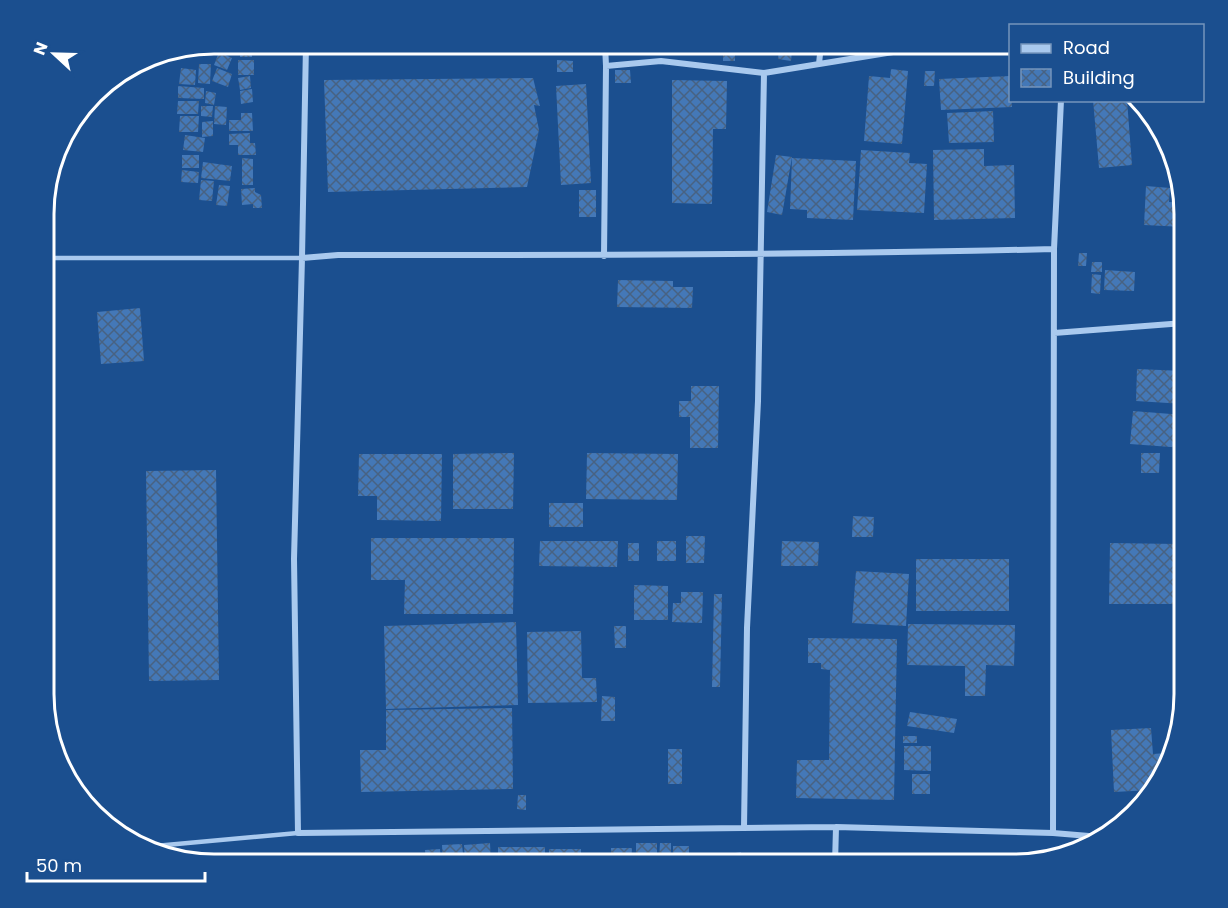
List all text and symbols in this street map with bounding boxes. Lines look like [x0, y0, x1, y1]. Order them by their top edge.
north arrow [24, 24, 84, 84]
legend [1009, 24, 1204, 102]
text: Road [1063, 35, 1110, 60]
text: N [28, 39, 53, 58]
text: Building [1063, 65, 1135, 90]
scale bar [27, 845, 206, 883]
text: 50 m [36, 853, 82, 878]

